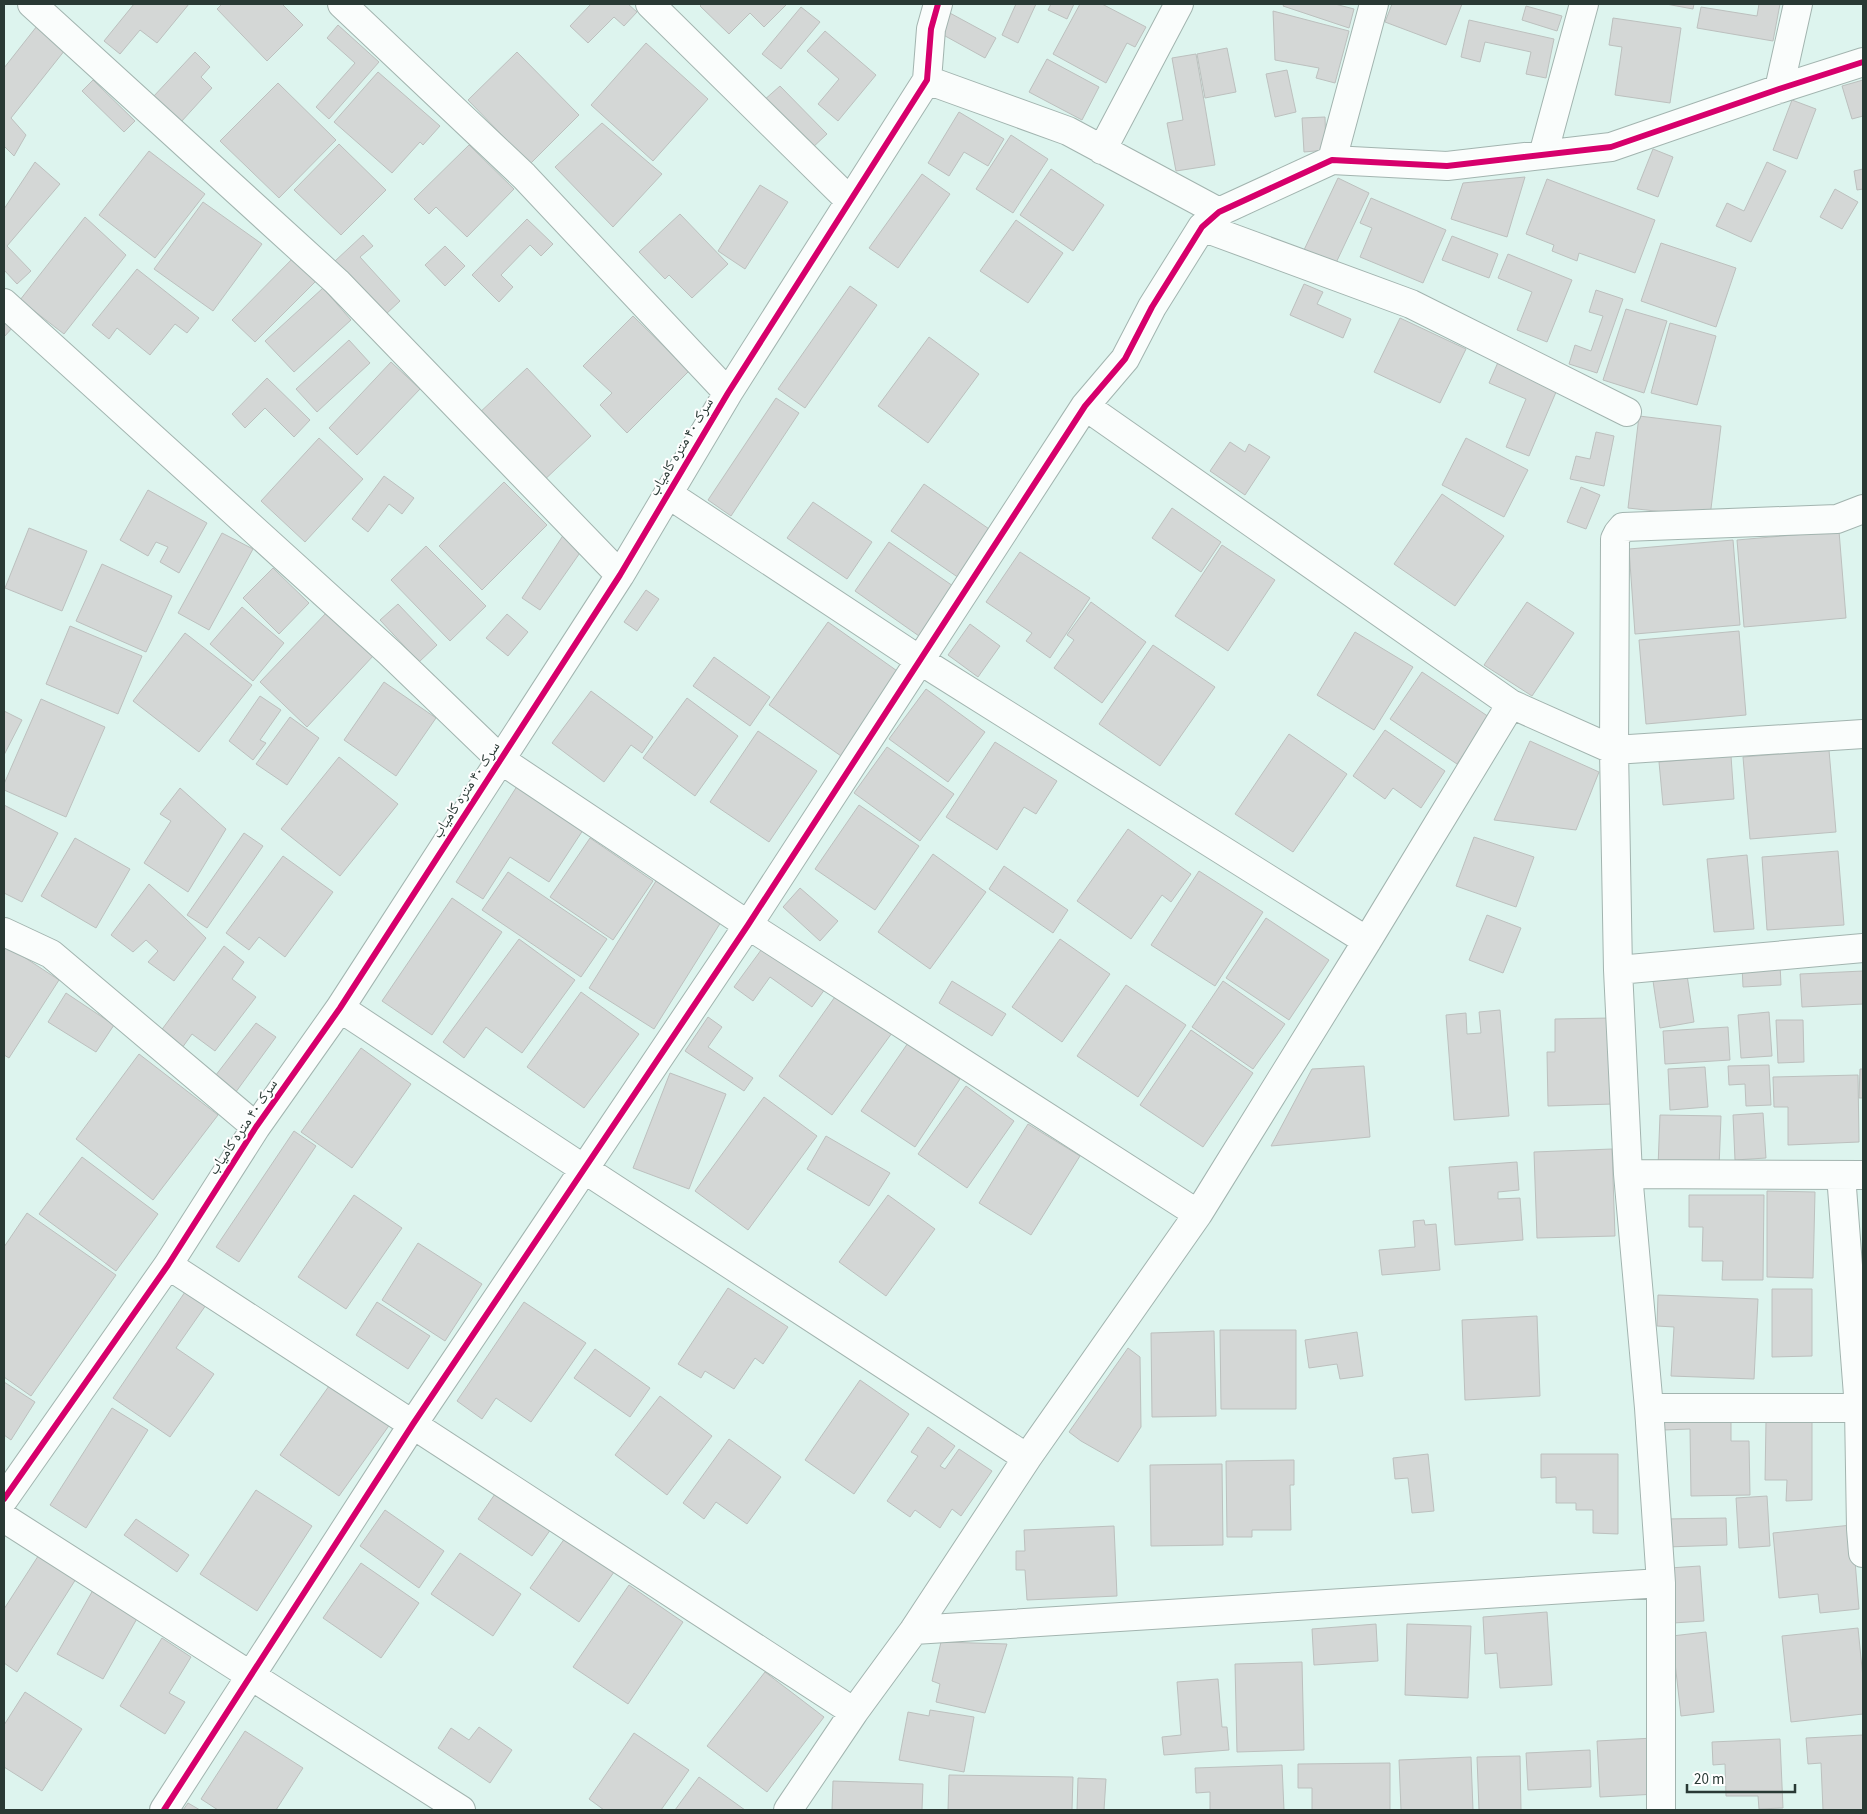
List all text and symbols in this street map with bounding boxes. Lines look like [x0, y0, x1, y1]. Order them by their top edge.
street label: سرک ۴۰ متره کامیاب [643, 394, 719, 500]
street label: سرک ۴۰ متره کامیاب [427, 737, 505, 842]
street label: سرک ۴۰ متره کامیاب [203, 1075, 283, 1179]
scale bar [1687, 1762, 1794, 1794]
text: 20 m [1694, 1769, 1724, 1790]

